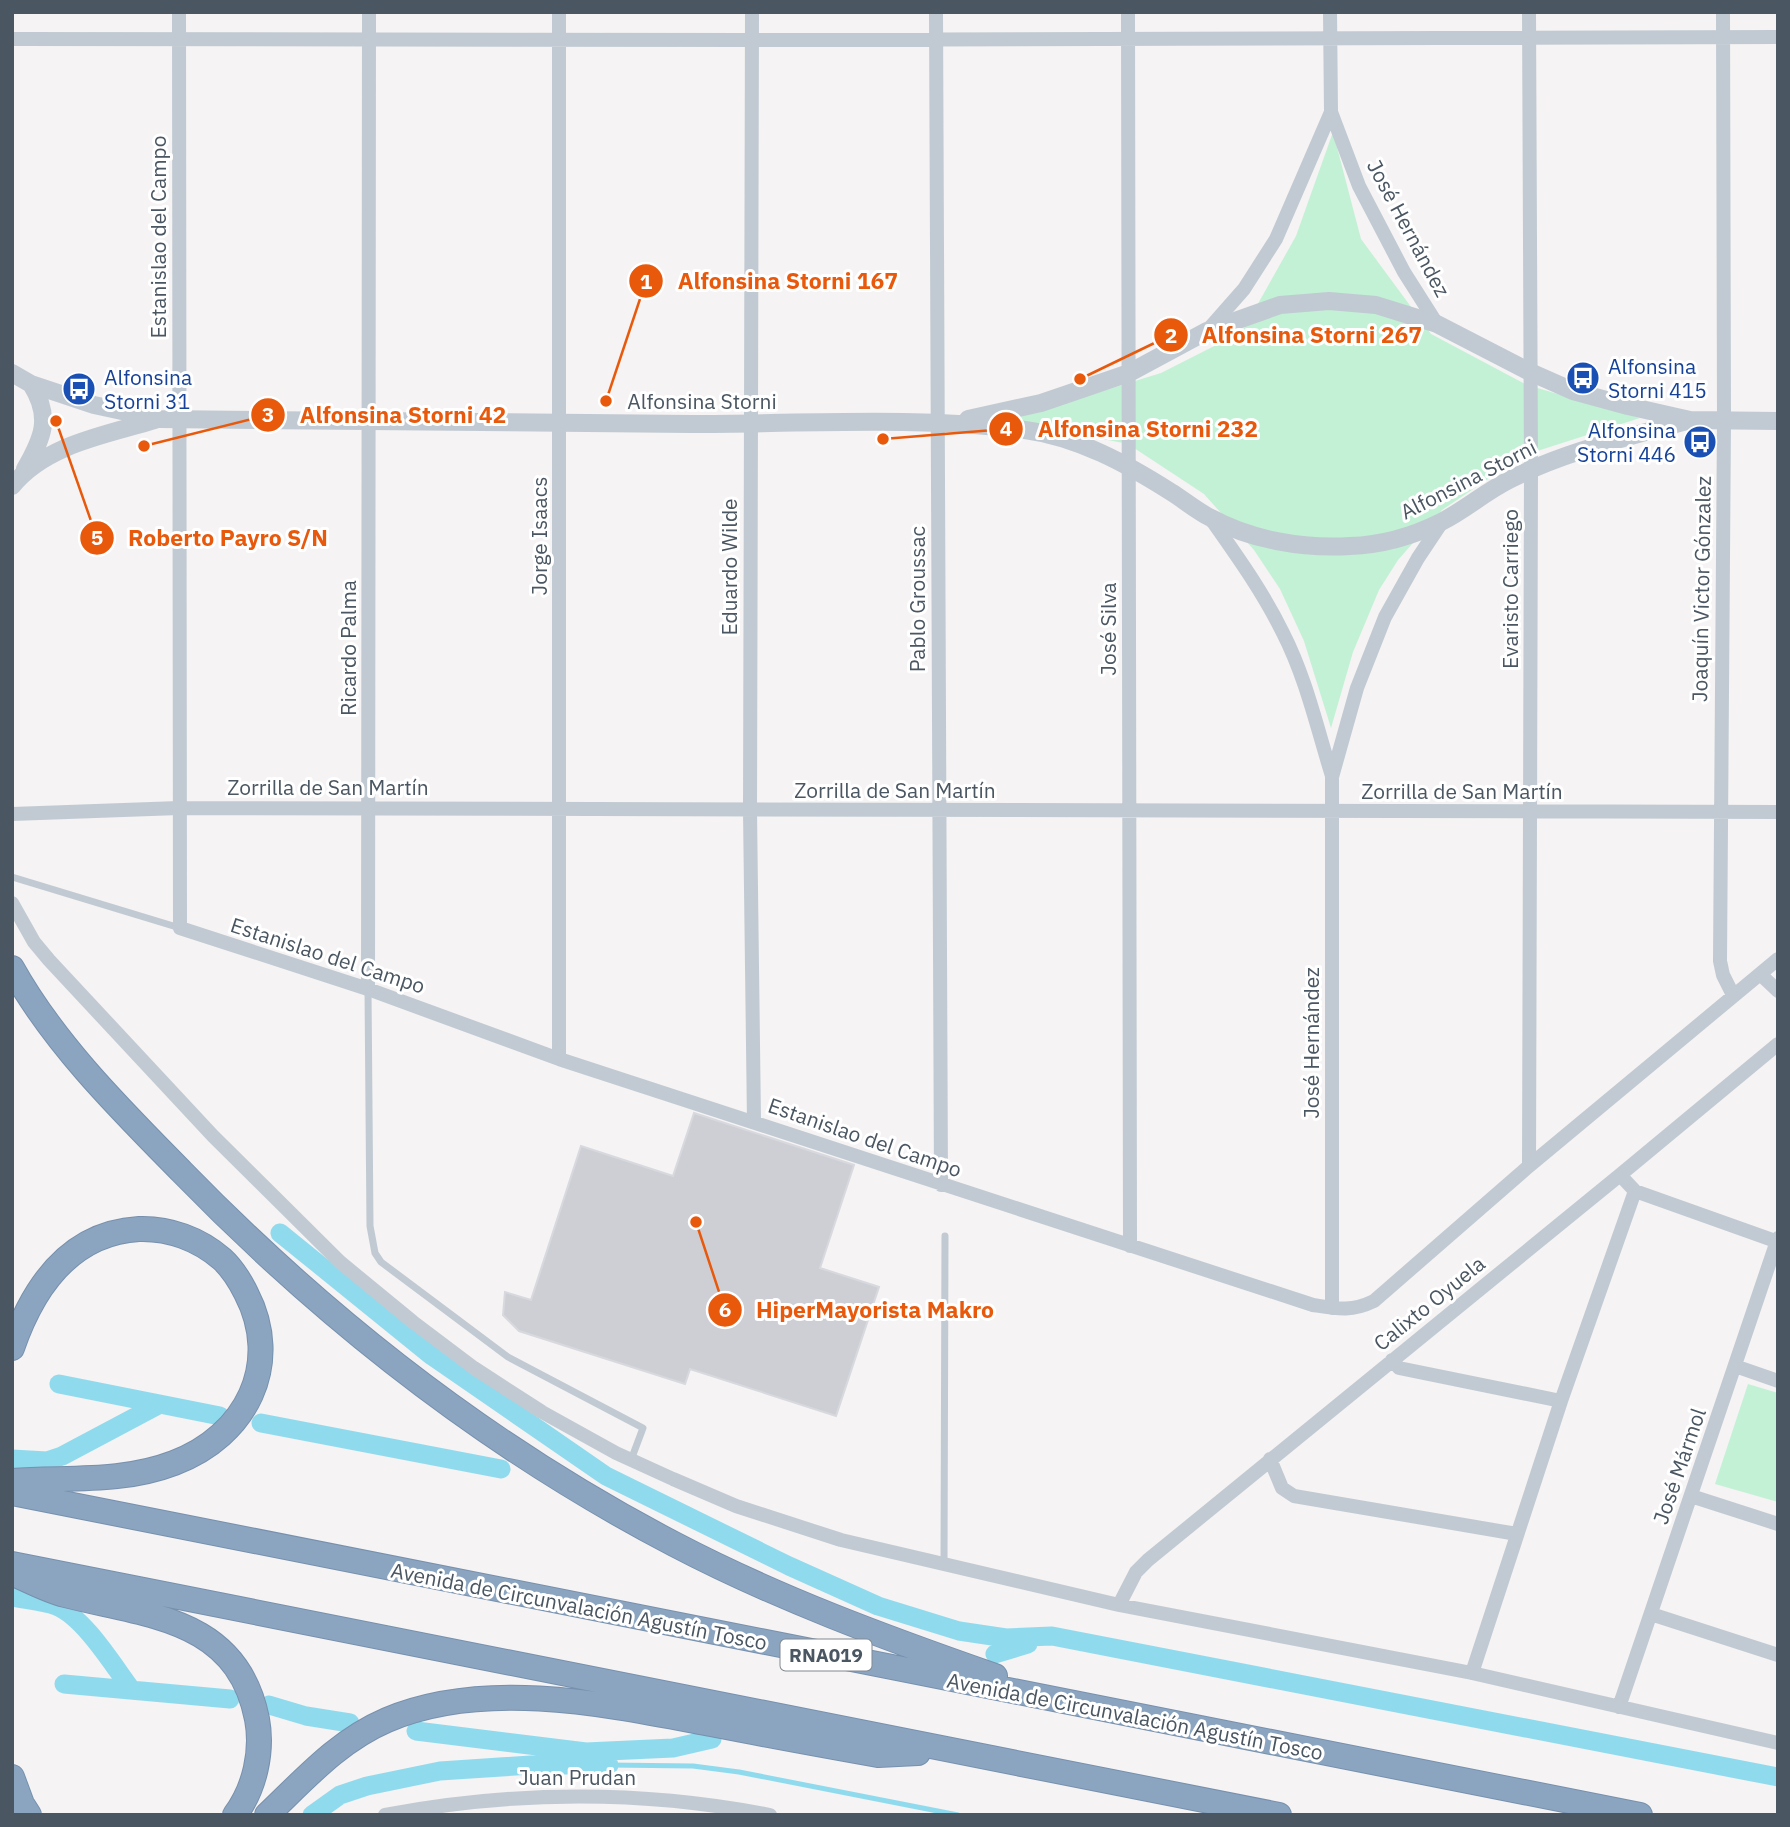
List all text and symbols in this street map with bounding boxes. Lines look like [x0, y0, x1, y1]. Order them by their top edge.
street label: Estanislao del Campo [144, 136, 172, 338]
street label: José Hernández [1361, 154, 1457, 302]
callout: Alfonsina Storni 167 [629, 259, 912, 303]
text: Alfonsina Storni 167 [678, 265, 898, 295]
text: 1 [640, 267, 653, 295]
callout: Alfonsina Storni 267 [1153, 313, 1437, 357]
text: Alfonsina Storni 267 [1202, 319, 1422, 349]
text: 2 [1165, 321, 1177, 349]
place label: Alfonsina Storni 415 [1608, 352, 1707, 404]
bus stop icon: Alfonsina Storni 415 [1564, 359, 1602, 397]
place label: Alfonsina Storni 31 [104, 363, 192, 415]
bus stop icon: Alfonsina Storni 31 [60, 370, 98, 408]
street label: Alfonsina Storni [627, 387, 777, 415]
callout: Alfonsina Storni 42 [251, 393, 520, 437]
text: Alfonsina Storni 42 [300, 399, 506, 429]
text: 3 [262, 400, 274, 428]
callout: Alfonsina Storni 232 [989, 407, 1272, 451]
text: Alfonsina Storni 232 [1038, 413, 1258, 443]
text: 4 [1000, 414, 1012, 442]
place label: Alfonsina Storni 446 [1577, 416, 1676, 468]
bus stop icon: Alfonsina Storni 446 [1681, 423, 1719, 461]
street label: Alfonsina Storni [1395, 433, 1541, 525]
street label: Joaquín Victor Gónzalez [1685, 475, 1717, 702]
street label: Jorge Isaacs [525, 477, 553, 596]
street label: Eduardo Wilde [715, 498, 743, 636]
street label: Evaristo Carriego [1496, 509, 1524, 669]
callout: Roberto Payro S/N [80, 516, 342, 560]
text: Roberto Payro S/N [128, 522, 328, 552]
text: 5 [91, 523, 103, 551]
street label: Pablo Groussac [903, 526, 931, 672]
street label: Ricardo Palma [334, 580, 362, 716]
street label: José Silva [1094, 582, 1122, 676]
street label: Zorrilla de San Martín [227, 773, 429, 801]
street label: Zorrilla de San Martín [794, 776, 996, 804]
street label: Zorrilla de San Martín [1361, 777, 1563, 805]
street label: Estanislao del Campo [227, 910, 429, 1000]
street label: José Hernández [1297, 967, 1325, 1119]
street label: Estanislao del Campo [765, 1091, 965, 1183]
street label: Calixto Oyuela [1367, 1249, 1491, 1357]
callout: HiperMayorista Makro [707, 1288, 1008, 1332]
text: HiperMayorista Makro [756, 1294, 994, 1324]
text: 6 [719, 1295, 731, 1323]
street label: José Mármol [1646, 1404, 1712, 1528]
street label: Avenida de Circunvalación Agustín Tosco [389, 1556, 769, 1656]
road number: RNA019 [780, 1639, 872, 1670]
street label: Avenida de Circunvalación Agustín Tosco [945, 1666, 1325, 1766]
street label: Juan Prudan [518, 1763, 636, 1791]

